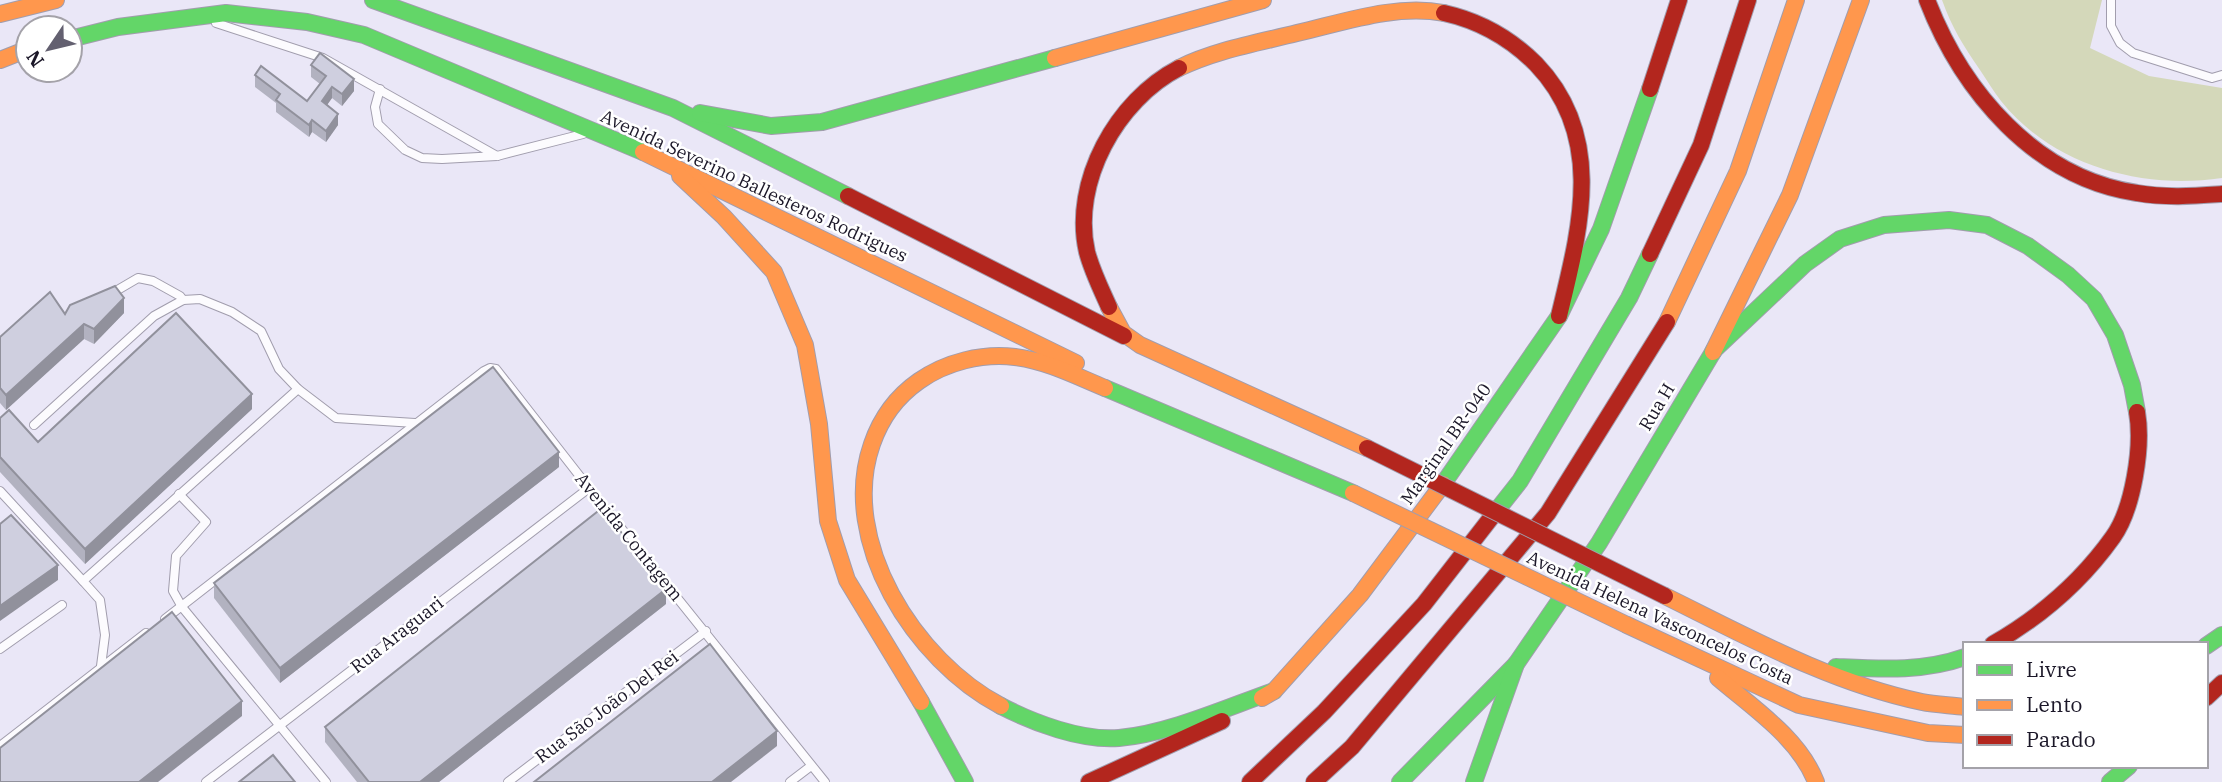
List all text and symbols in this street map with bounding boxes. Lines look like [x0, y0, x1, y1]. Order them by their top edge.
north arrow [14, 14, 84, 84]
text: N [21, 46, 49, 72]
street label: Avenida Severino Ballesteros Rodrigues [597, 104, 911, 267]
street label: Marginal BR-040 [1395, 379, 1496, 509]
street label: Rua H [1633, 379, 1680, 435]
street label: Avenida Contagem [570, 468, 688, 606]
street label: Avenida Helena Vasconcelos Costa [1523, 546, 1797, 690]
street label: Rua Araguari [346, 591, 448, 678]
legend [1963, 642, 2208, 768]
street label: Rua São João Del Rei [530, 645, 683, 768]
text: Livre [2026, 655, 2077, 683]
text: Lento [2026, 690, 2082, 718]
text: Parado [2026, 725, 2096, 753]

